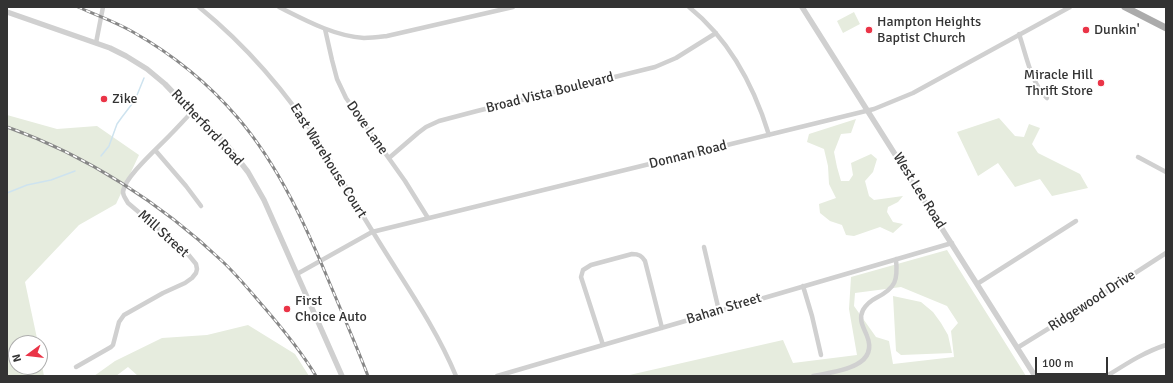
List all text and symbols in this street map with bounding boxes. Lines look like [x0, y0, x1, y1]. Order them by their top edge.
place label: Hampton Heights Baptist Church [877, 14, 981, 46]
place label: Dunkin' [1094, 22, 1140, 38]
marker: Hampton Heights Baptist Church [864, 25, 874, 35]
marker: Dunkin' [1081, 25, 1091, 35]
place label: Miracle Hill Thrift Store [1024, 67, 1093, 100]
street label: Broad Vista Boulevard [484, 69, 616, 117]
marker: Miracle Hill Thrift Store [1096, 78, 1106, 88]
street label: Rutherford Road [167, 86, 247, 170]
place label: Zike [112, 91, 137, 107]
marker: Zike [99, 94, 109, 104]
street label: Dove Lane [343, 98, 391, 158]
street label: East Warehouse Court [286, 101, 370, 221]
street label: Donnan Road [647, 137, 729, 173]
street label: West Lee Road [889, 150, 949, 232]
street label: Mill Street [134, 207, 192, 261]
street label: Ridgewood Drive [1045, 267, 1139, 335]
street label: Bahan Street [684, 290, 764, 328]
place label: First Choice Auto [295, 293, 367, 326]
marker: First Choice Auto [282, 304, 292, 314]
north arrow [8, 335, 48, 375]
scale bar [1037, 349, 1110, 375]
text: N [10, 353, 24, 363]
text: 100 m [1042, 356, 1074, 371]

